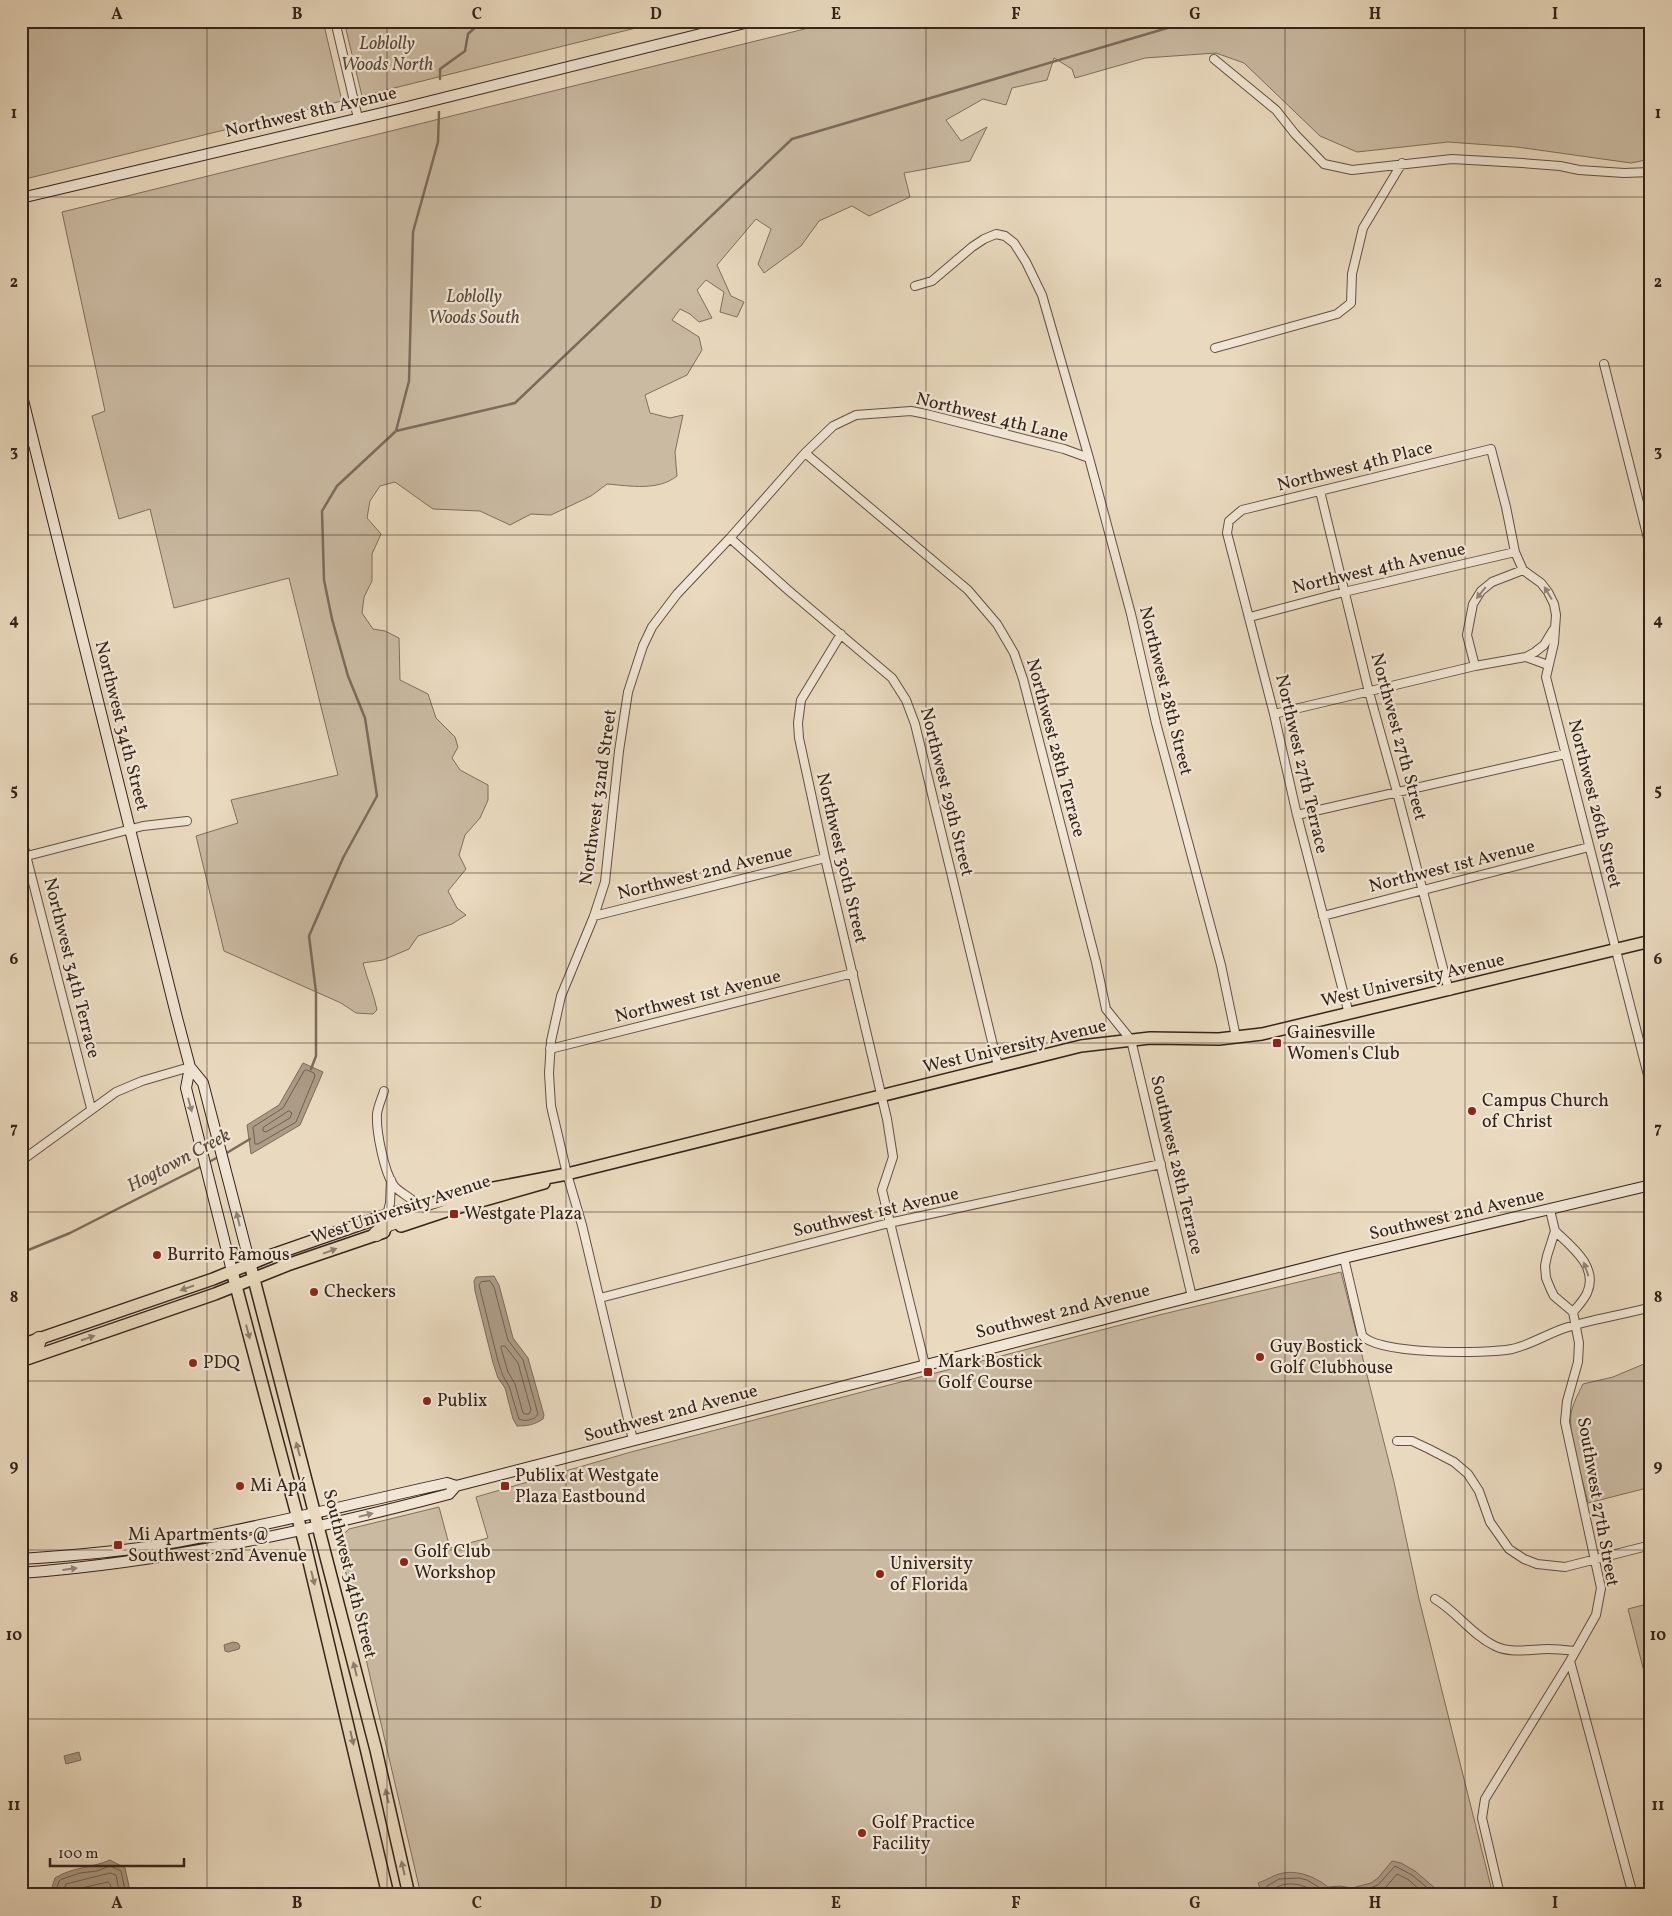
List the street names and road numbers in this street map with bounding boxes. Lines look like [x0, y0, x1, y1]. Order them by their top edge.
street label: Northwest 8th Avenue [223, 81, 399, 145]
street label: Northwest 4th Lane [913, 387, 1071, 449]
street label: Northwest 4th Place [1275, 436, 1435, 498]
street label: Northwest 4th Avenue [1290, 537, 1468, 601]
street label: Northwest 28th Street [1132, 604, 1198, 778]
street label: Northwest 34th Street [88, 638, 154, 814]
street label: Northwest 27th Street [1364, 650, 1432, 824]
street label: Northwest 28th Terrace [1019, 656, 1091, 840]
street label: Northwest 27th Terrace [1268, 672, 1334, 856]
street label: Northwest 29th Street [913, 705, 979, 879]
street label: Northwest 32nd Street [574, 707, 624, 887]
street label: Northwest 26th Street [1561, 717, 1627, 891]
street label: Northwest 30th Street [809, 770, 873, 946]
street label: Northwest 1st Avenue [1366, 834, 1538, 900]
street label: Northwest 2nd Avenue [615, 839, 795, 907]
street label: Northwest 34th Terrace [36, 875, 106, 1061]
street label: West University Avenue [1319, 948, 1507, 1014]
street label: Northwest 1st Avenue [612, 964, 784, 1030]
street label: West University Avenue [921, 1014, 1109, 1080]
street label: Southwest 28th Terrace [1143, 1073, 1209, 1257]
street label: West University Avenue [308, 1169, 494, 1251]
street label: Southwest 1st Avenue [791, 1182, 961, 1244]
street label: Southwest 2nd Avenue [1367, 1183, 1547, 1247]
street label: Southwest 2nd Avenue [973, 1278, 1153, 1346]
street label: Southwest 2nd Avenue [581, 1379, 761, 1449]
street label: Southwest 27th Street [1570, 1415, 1624, 1589]
street label: Southwest 34th Street [316, 1487, 382, 1661]

